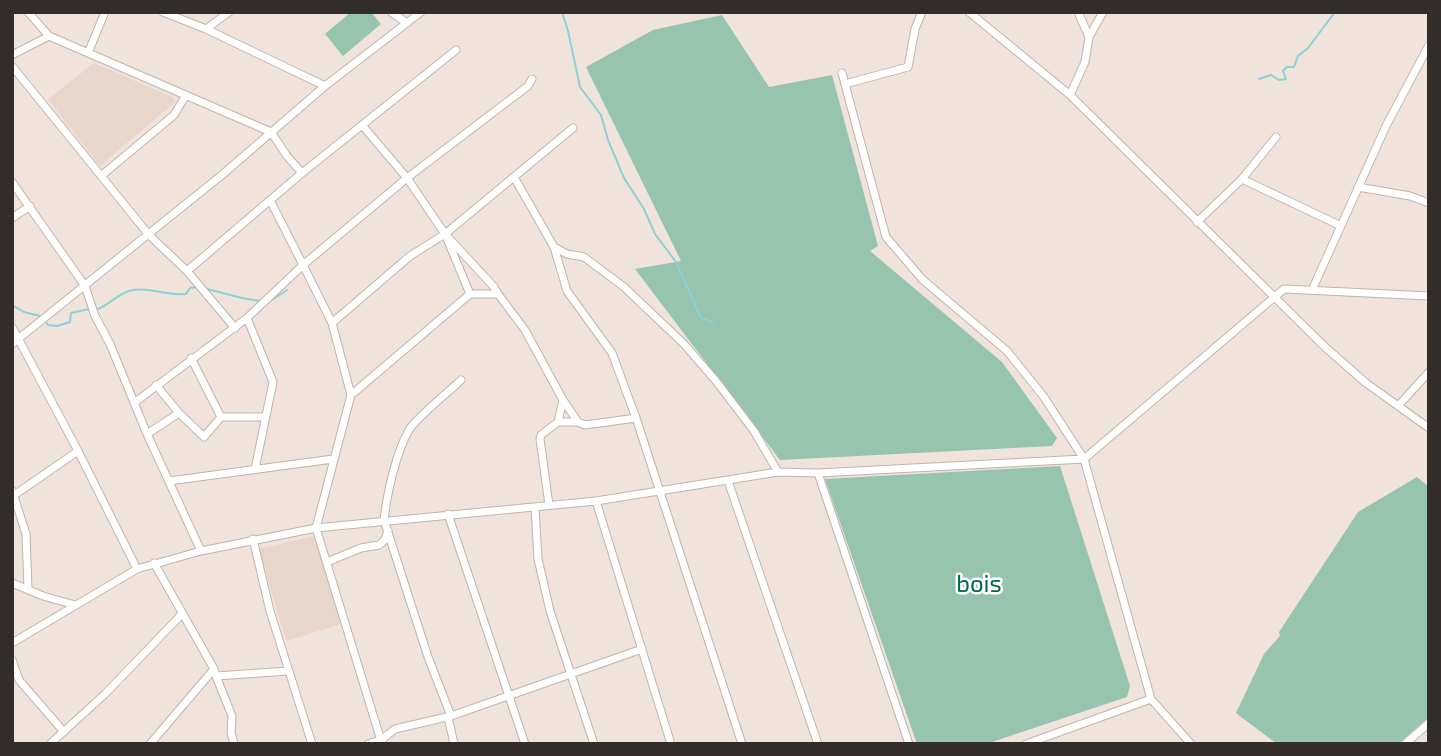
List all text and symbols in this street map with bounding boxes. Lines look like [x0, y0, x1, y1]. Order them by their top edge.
park label: bois [956, 570, 1002, 598]

